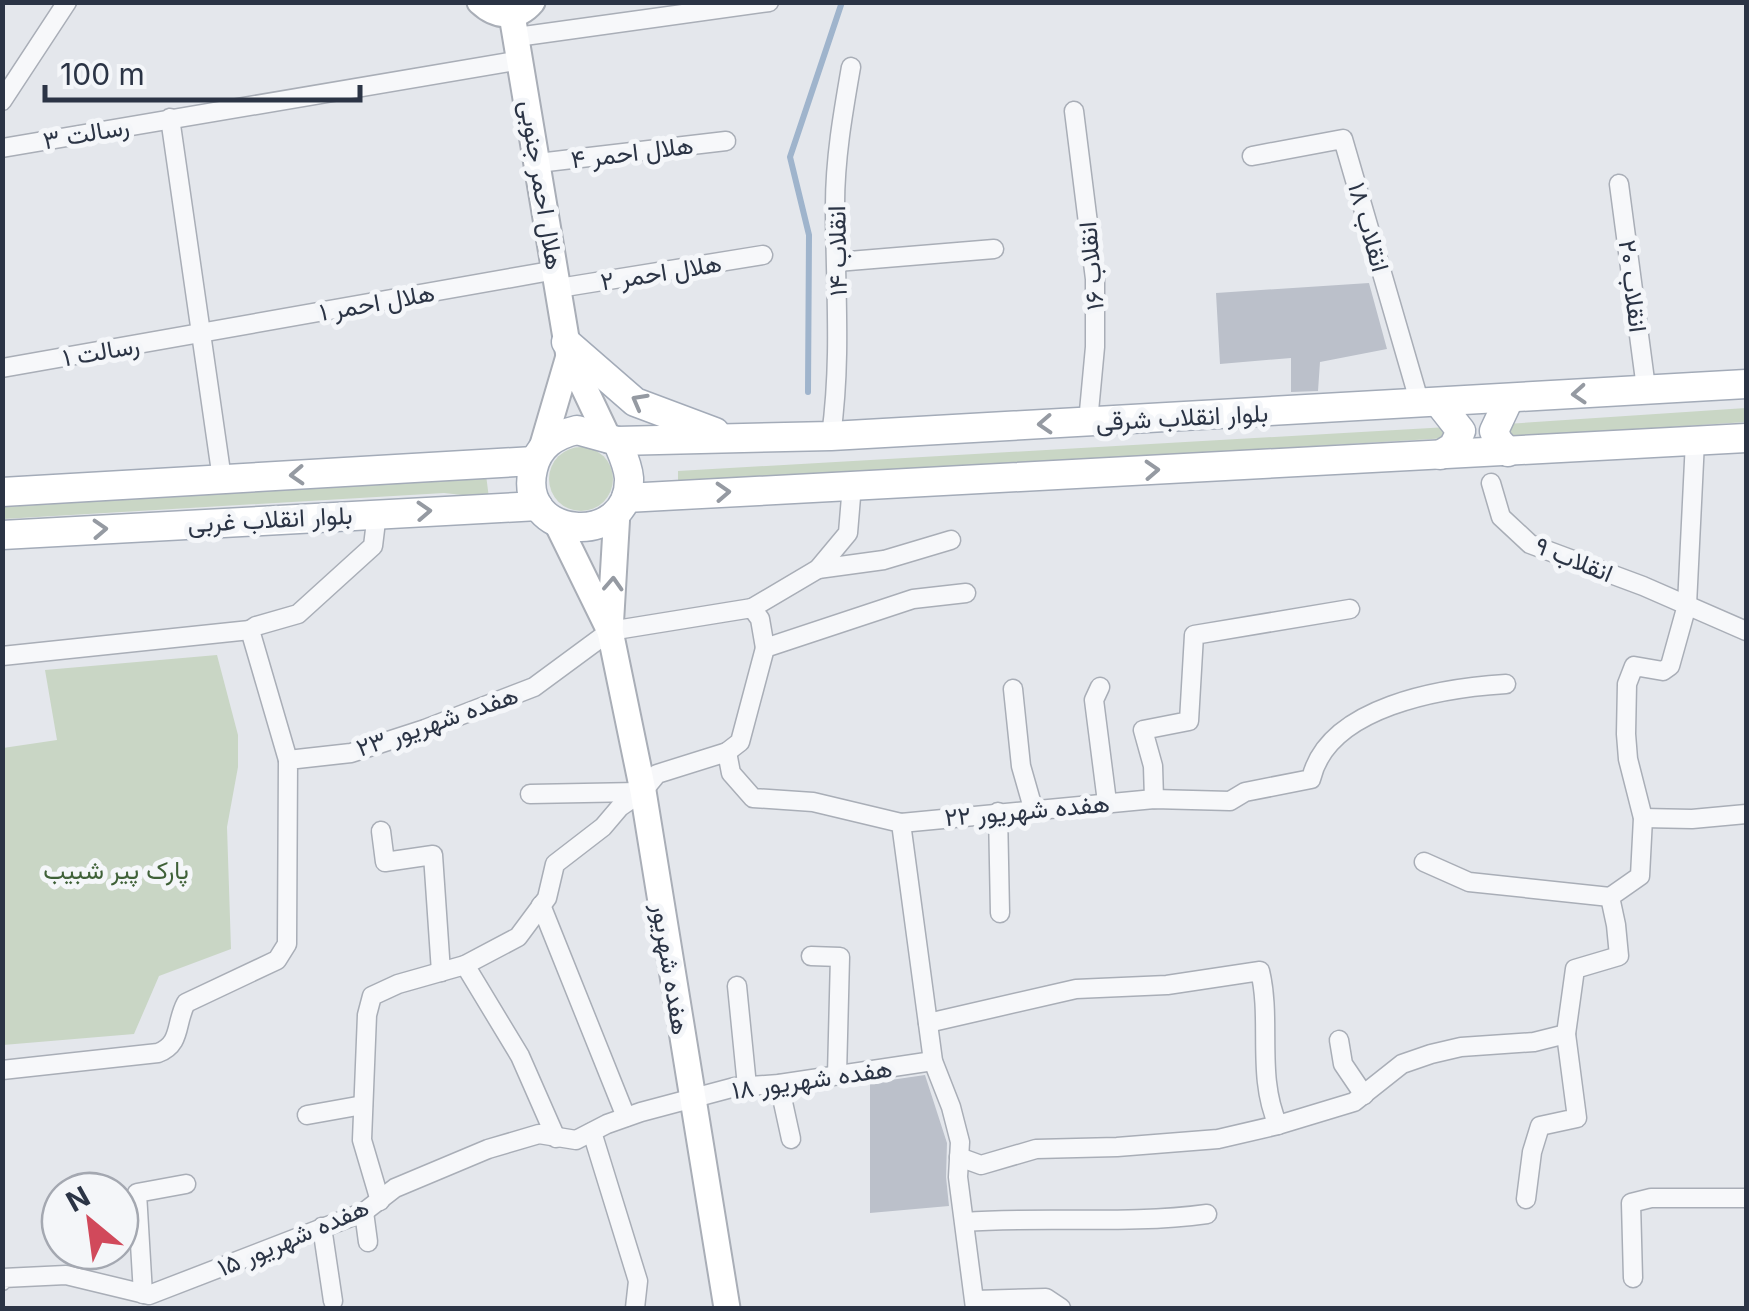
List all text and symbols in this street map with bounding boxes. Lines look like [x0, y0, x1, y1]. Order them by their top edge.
scale bar [45, 40, 360, 102]
text: 100 m [60, 56, 145, 92]
street label: هلال احمر جنوبی [513, 98, 570, 272]
street label: رسالت ۳ [41, 111, 132, 156]
street label: هلال احمر ۴ [569, 130, 695, 175]
street label: انقلاب ۱۸ [1342, 179, 1396, 275]
street label: انقلاب ۱۴ [821, 205, 853, 297]
street label: انقلاب ۱۶ [1072, 221, 1110, 311]
street label: انقلاب ۲۰ [1612, 238, 1654, 334]
street label: هلال احمر ۲ [598, 248, 724, 297]
street label: هلال احمر ۱ [317, 277, 437, 328]
street label: رسالت ۱ [60, 329, 142, 373]
one-way arrow [1571, 382, 1587, 404]
one-way arrow [631, 394, 650, 413]
street label: بلوار انقلاب شرقی [1095, 398, 1269, 437]
one-way arrow [1037, 413, 1053, 434]
one-way arrow [1145, 460, 1161, 481]
one-way arrow [289, 464, 305, 485]
one-way arrow [715, 482, 731, 503]
street label: بلوار انقلاب غربی [187, 500, 353, 539]
one-way arrow [417, 501, 433, 522]
one-way arrow [92, 519, 108, 540]
street label: انقلاب ۹ [1531, 530, 1617, 588]
one-way arrow [602, 575, 623, 591]
street label: هفده شهریور ۲۳ [352, 679, 522, 764]
street label: هفده شهریور ۲۲ [943, 788, 1111, 833]
park label: پارک پیر شبیب [43, 855, 189, 887]
street label: هفده شهریور [645, 900, 696, 1037]
street label: هفده شهریور ۱۸ [730, 1053, 894, 1106]
north arrow [40, 1171, 140, 1271]
text: N [60, 1179, 95, 1219]
street label: هفده شهریور ۱۵ [213, 1192, 374, 1283]

